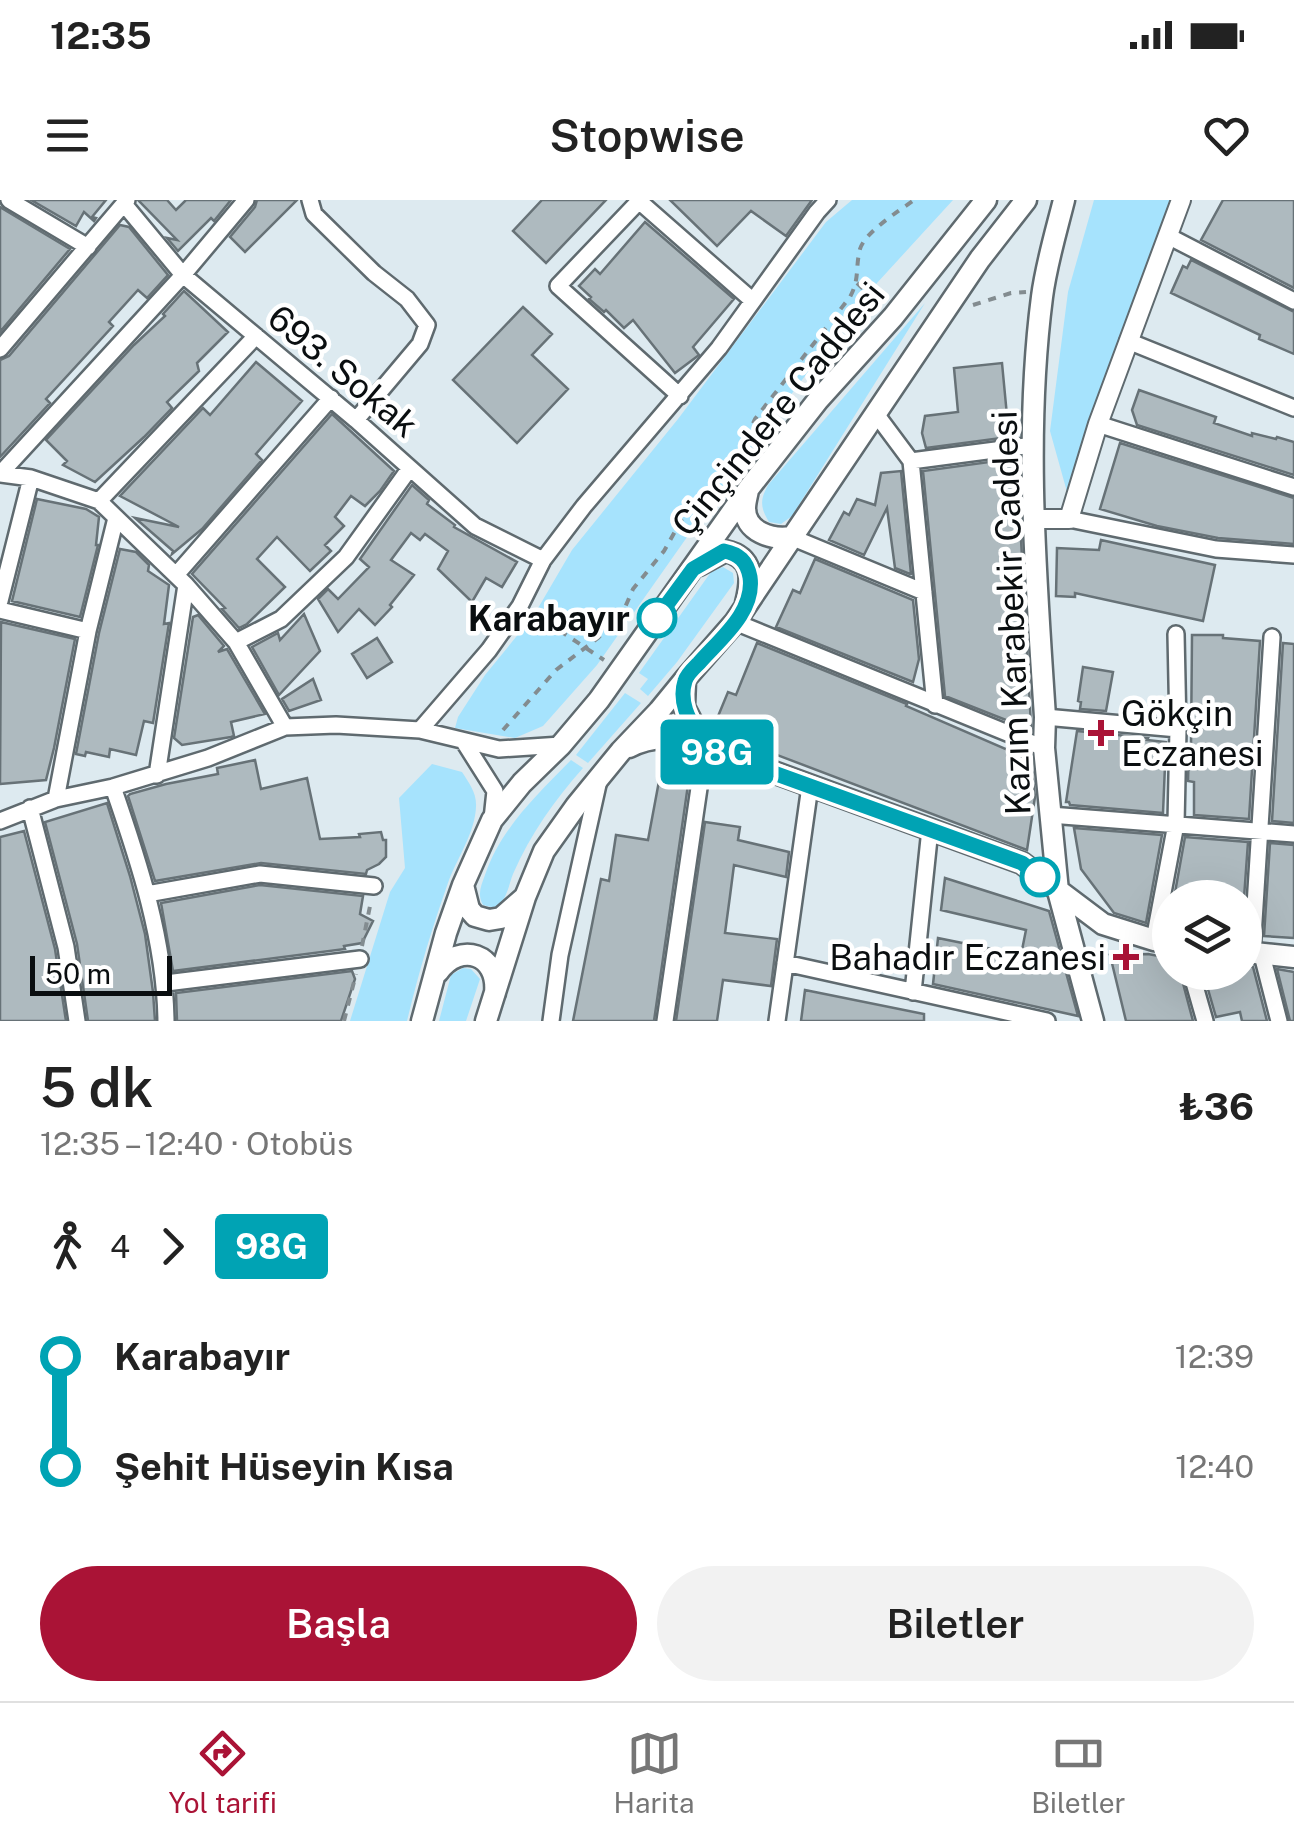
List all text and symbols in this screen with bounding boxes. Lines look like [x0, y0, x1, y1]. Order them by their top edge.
text: 12:35 [50, 13, 152, 58]
icon: menu [40, 108, 95, 163]
icon: heart [1199, 108, 1254, 163]
text: Stopwise [549, 109, 745, 162]
street label: Çinçindere Caddesi [663, 274, 893, 544]
street label: 693. Sokak [260, 297, 426, 445]
street label: Kazım Karabekir Caddesi [983, 410, 1039, 816]
place label: Karabayır [468, 598, 630, 639]
marker: Karabayır [638, 599, 676, 637]
place label: Gökçin Eczanesi [1121, 693, 1264, 774]
line badge: 98G [660, 720, 774, 784]
marker: Gökçin Eczanesi [1090, 722, 1112, 744]
text: 98G [680, 732, 754, 773]
unlabelled marker [1021, 858, 1059, 896]
map controls [1152, 880, 1262, 990]
button: layers [1152, 880, 1262, 990]
place label: Bahadır Eczanesi [829, 937, 1106, 978]
marker: Bahadır Eczanesi [1115, 946, 1137, 968]
scale bar [30, 951, 172, 996]
text: 50 m [45, 957, 111, 990]
text: 5 dk [40, 1055, 153, 1119]
text: ₺36 [1179, 1084, 1254, 1129]
text: 12:35 – 12:40 · Otobüs [40, 1125, 353, 1162]
icon: walk [40, 1219, 95, 1274]
icon: forward [145, 1219, 200, 1274]
text: 98G [235, 1226, 308, 1267]
text: 4 [110, 1228, 130, 1265]
text: Karabayır [114, 1334, 290, 1379]
text: 12:39 [1175, 1338, 1254, 1375]
text: Şehit Hüseyin Kısa [114, 1444, 454, 1489]
text: 12:40 [1175, 1448, 1254, 1485]
button: Başla [40, 1566, 637, 1681]
button: Biletler [657, 1566, 1254, 1681]
tab: Yol tarifi [168, 1726, 277, 1819]
tab: Harita [614, 1726, 694, 1819]
tab: Biletler [1031, 1726, 1126, 1819]

